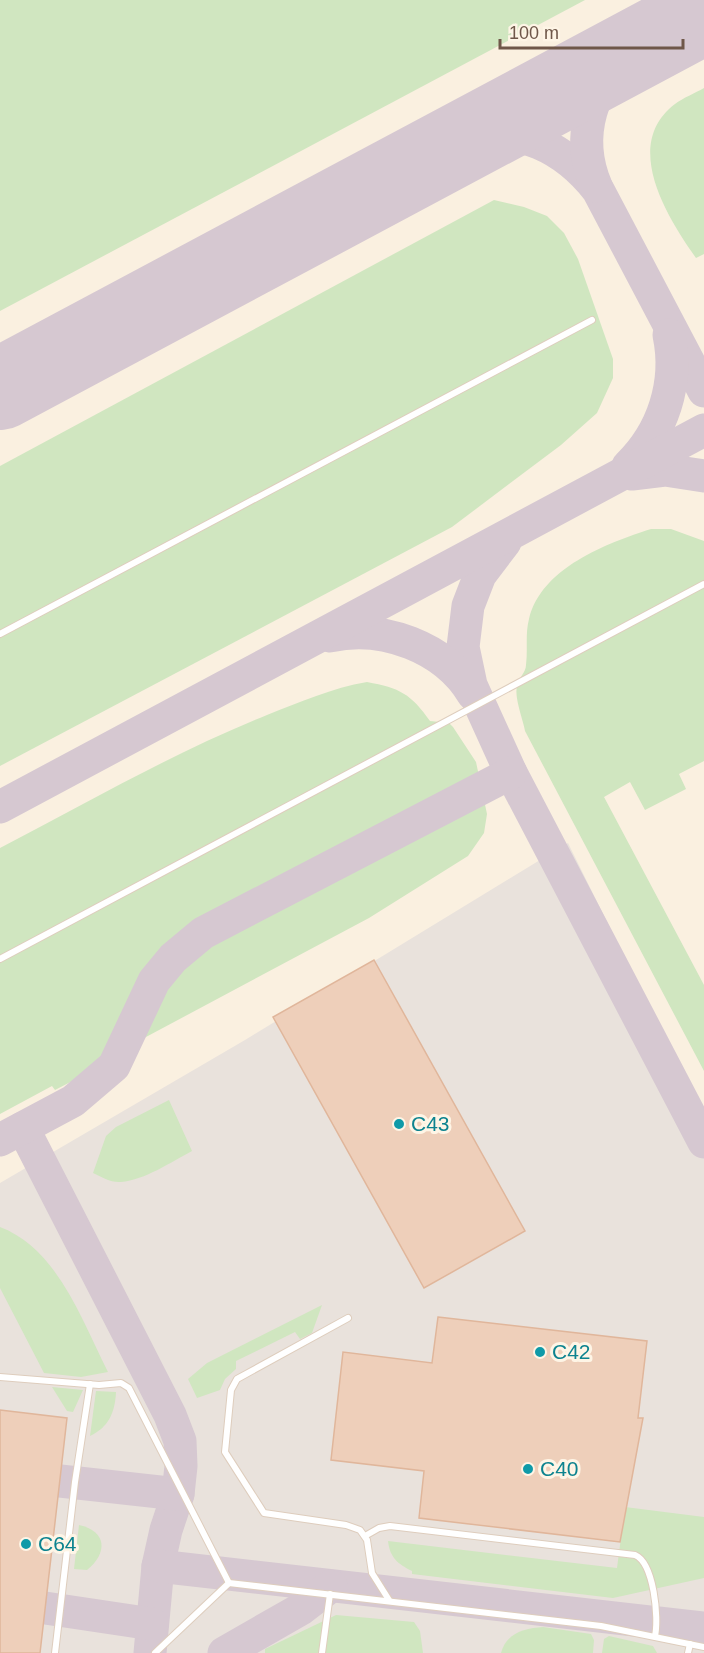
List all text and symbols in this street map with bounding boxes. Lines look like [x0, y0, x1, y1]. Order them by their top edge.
scale bar [500, 12, 683, 50]
text: 100 m [509, 23, 559, 43]
place label: C43 [411, 1112, 450, 1135]
marker: C43 [392, 1117, 406, 1131]
place label: C42 [552, 1340, 591, 1363]
marker: C42 [533, 1345, 547, 1359]
place label: C40 [540, 1457, 579, 1480]
marker: C40 [521, 1462, 535, 1476]
place label: C64 [38, 1532, 77, 1555]
marker: C64 [19, 1537, 33, 1551]

